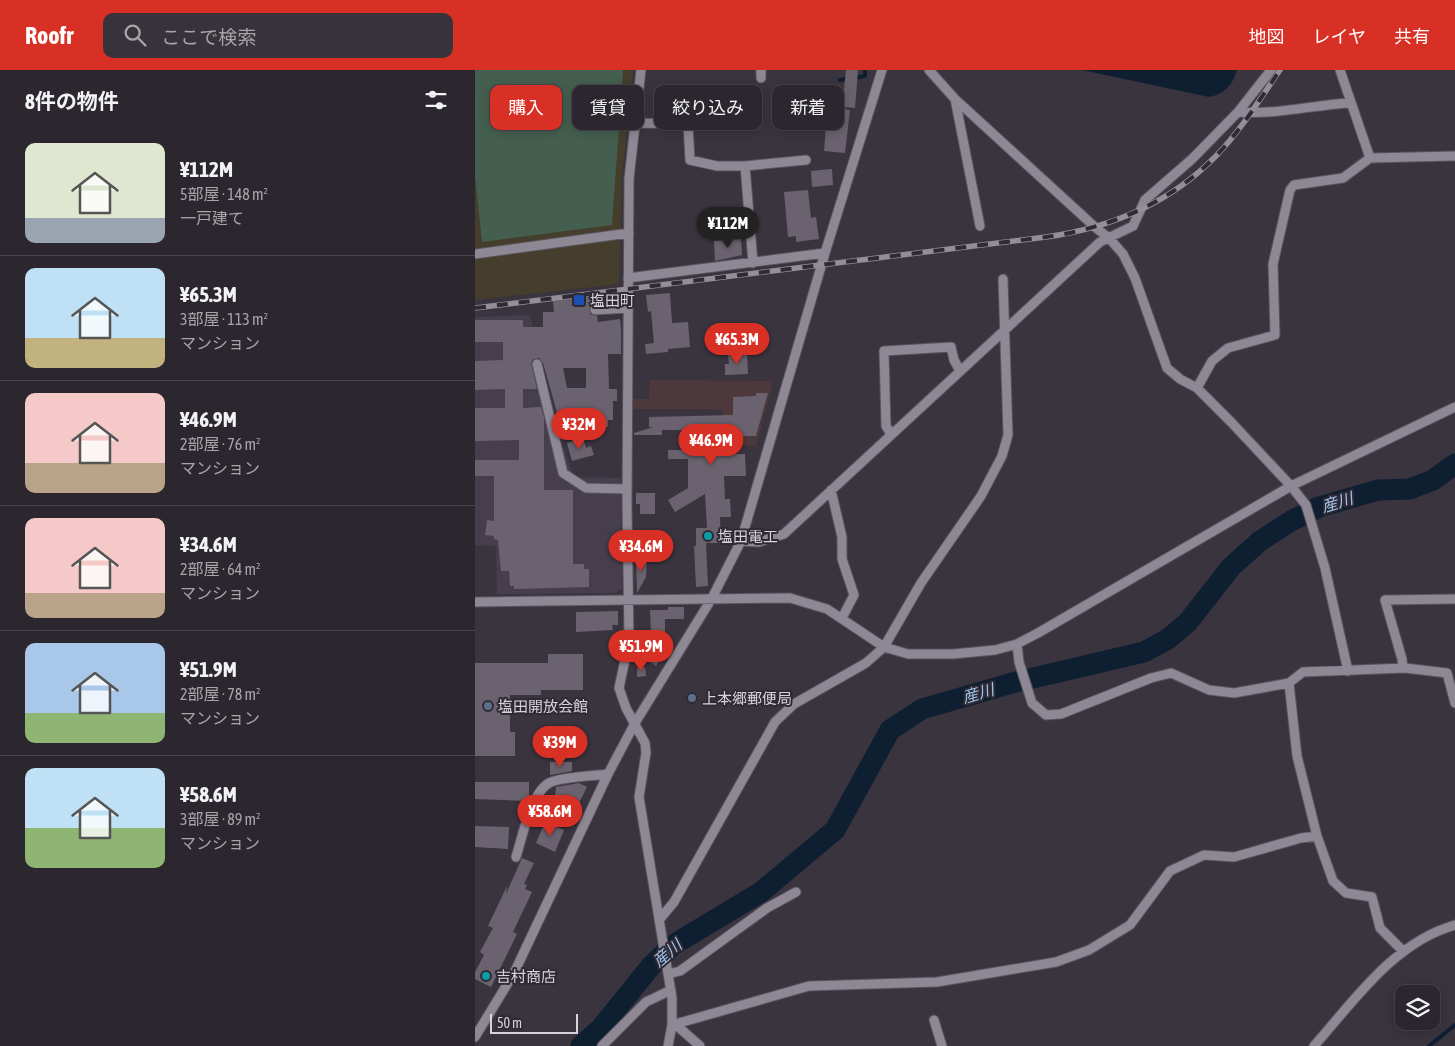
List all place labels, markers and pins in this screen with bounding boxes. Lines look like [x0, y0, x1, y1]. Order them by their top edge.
pin: ¥112M [693, 206, 763, 249]
place label: 塩田町 [590, 292, 635, 309]
marker: 塩田町 [572, 293, 586, 307]
pin: ¥65.3M [696, 322, 778, 365]
pin: ¥32M [549, 408, 609, 450]
pin: ¥46.9M [670, 424, 752, 466]
place label: 塩田電工 [718, 528, 778, 545]
pin: ¥34.6M [600, 530, 682, 572]
marker: 塩田電工 [702, 530, 714, 542]
pin: ¥51.9M [600, 630, 682, 672]
place label: 上本郷郵便局 [702, 690, 792, 707]
marker: 上本郷郵便局 [686, 692, 698, 704]
place label: 塩田開放会館 [498, 698, 588, 715]
marker: 塩田開放会館 [482, 700, 494, 712]
pin: ¥39M [530, 726, 590, 768]
pin: ¥58.6M [509, 794, 591, 837]
place label: 吉村商店 [496, 968, 556, 985]
marker: 吉村商店 [480, 970, 492, 982]

